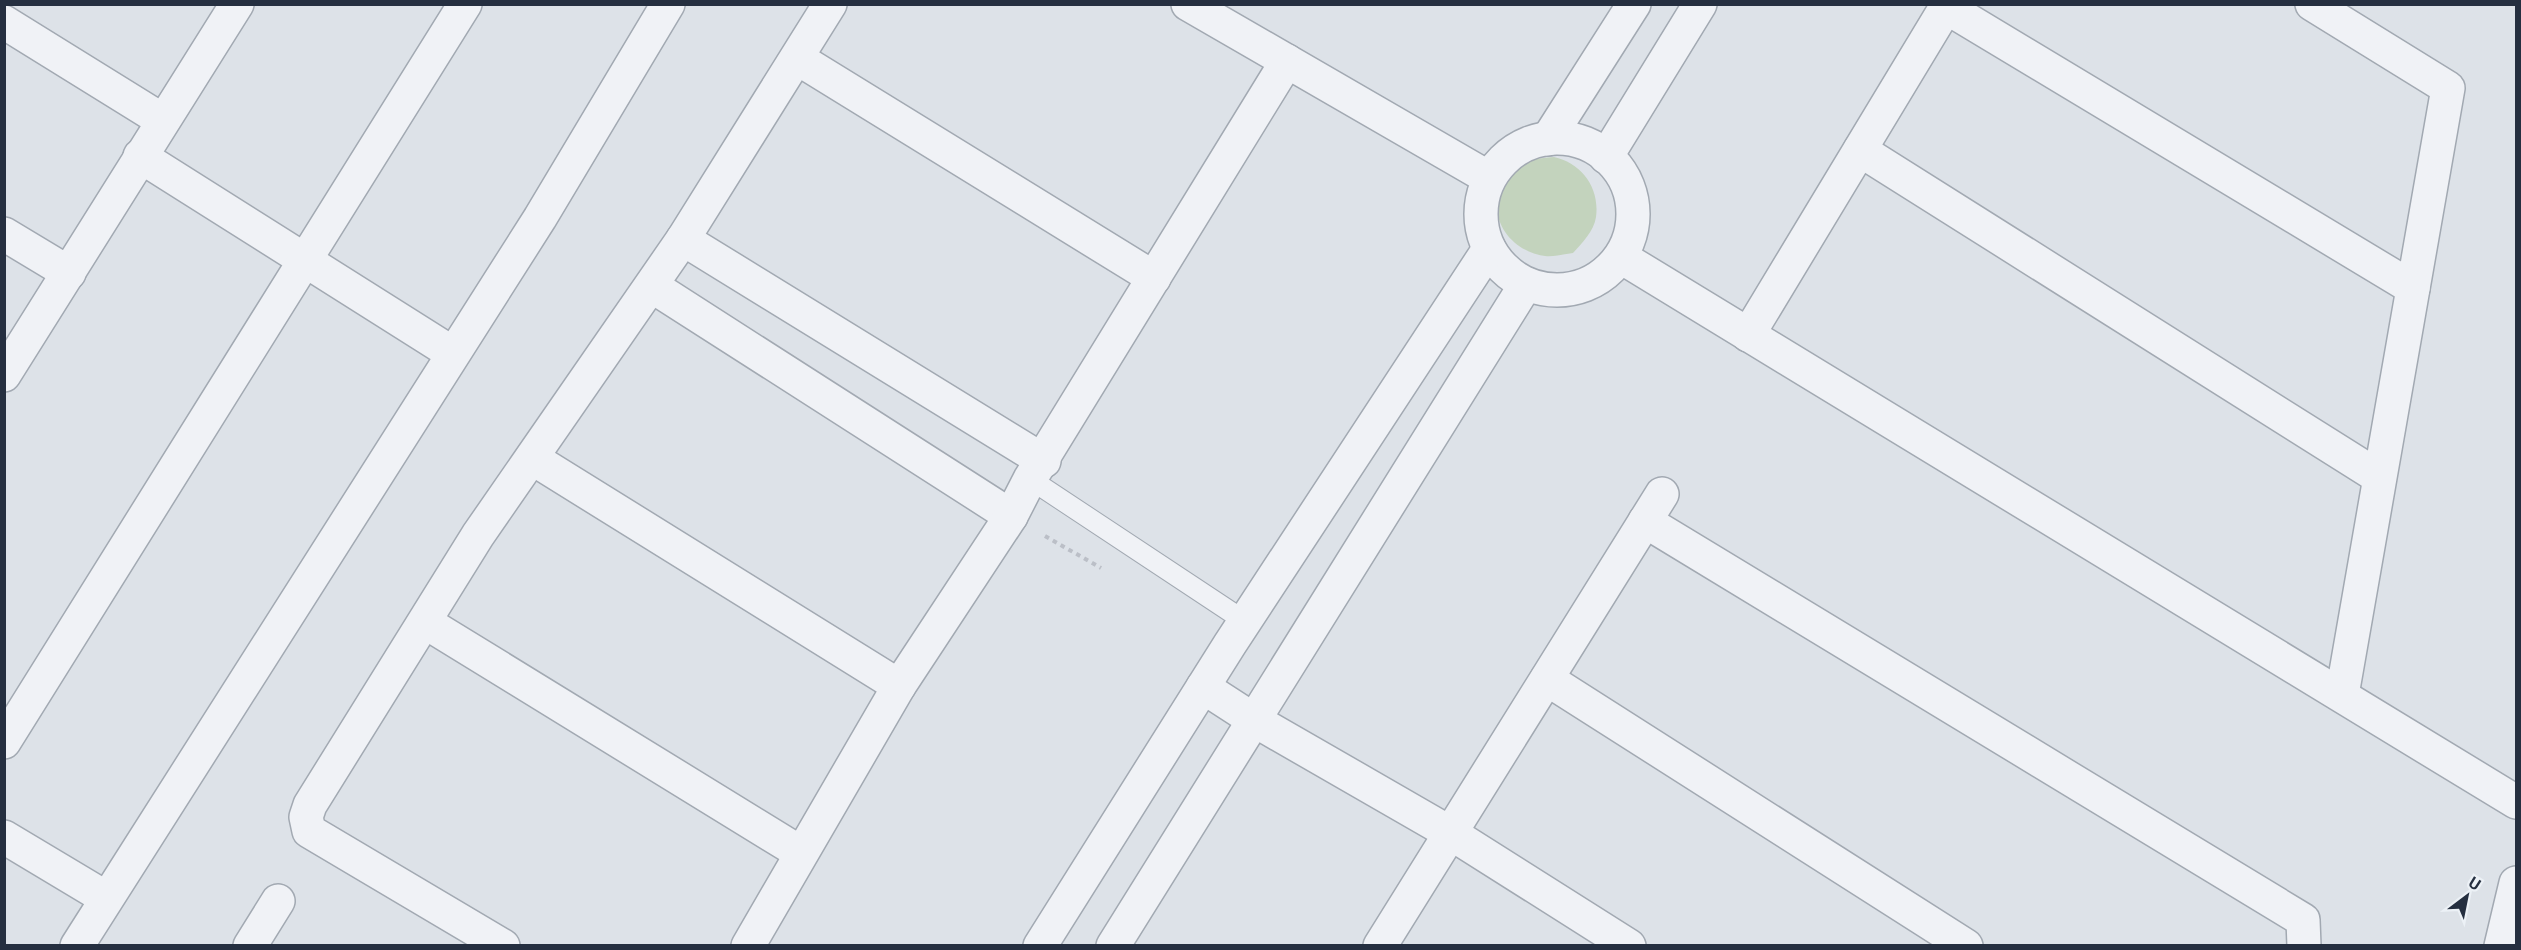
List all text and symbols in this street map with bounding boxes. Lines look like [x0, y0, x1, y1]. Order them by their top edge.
north arrow [2437, 866, 2497, 926]
text: U [2465, 873, 2484, 895]

